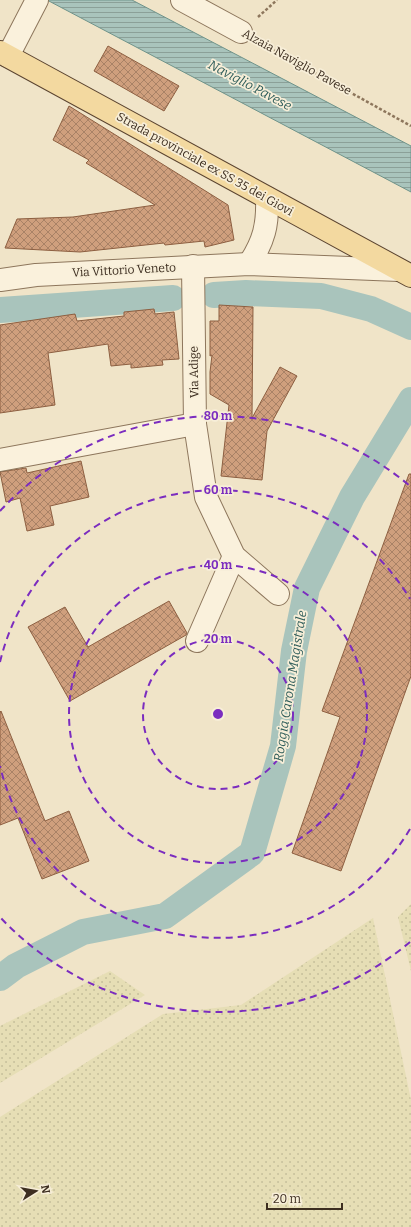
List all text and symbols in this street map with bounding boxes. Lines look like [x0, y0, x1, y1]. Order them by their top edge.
street label: Alzaia Naviglio Pavese [240, 26, 354, 98]
water label: Naviglio Pavese [206, 57, 294, 113]
street label: Strada provinciale ex SS 35 dei Giovi [114, 109, 296, 219]
street label: Via Vittorio Veneto [72, 260, 176, 280]
street label: Via Adige [187, 346, 201, 398]
text: 80 m [204, 409, 233, 423]
text: 60 m [204, 483, 233, 497]
text: 40 m [204, 558, 233, 572]
water label: Roggia Carona Magistrale [271, 609, 309, 763]
text: 20 m [204, 632, 233, 646]
centre of rings [211, 707, 225, 721]
north arrow [16, 1171, 56, 1211]
text: N [38, 1184, 53, 1195]
scale bar [267, 1185, 342, 1211]
text: 20 m [273, 1192, 302, 1206]

